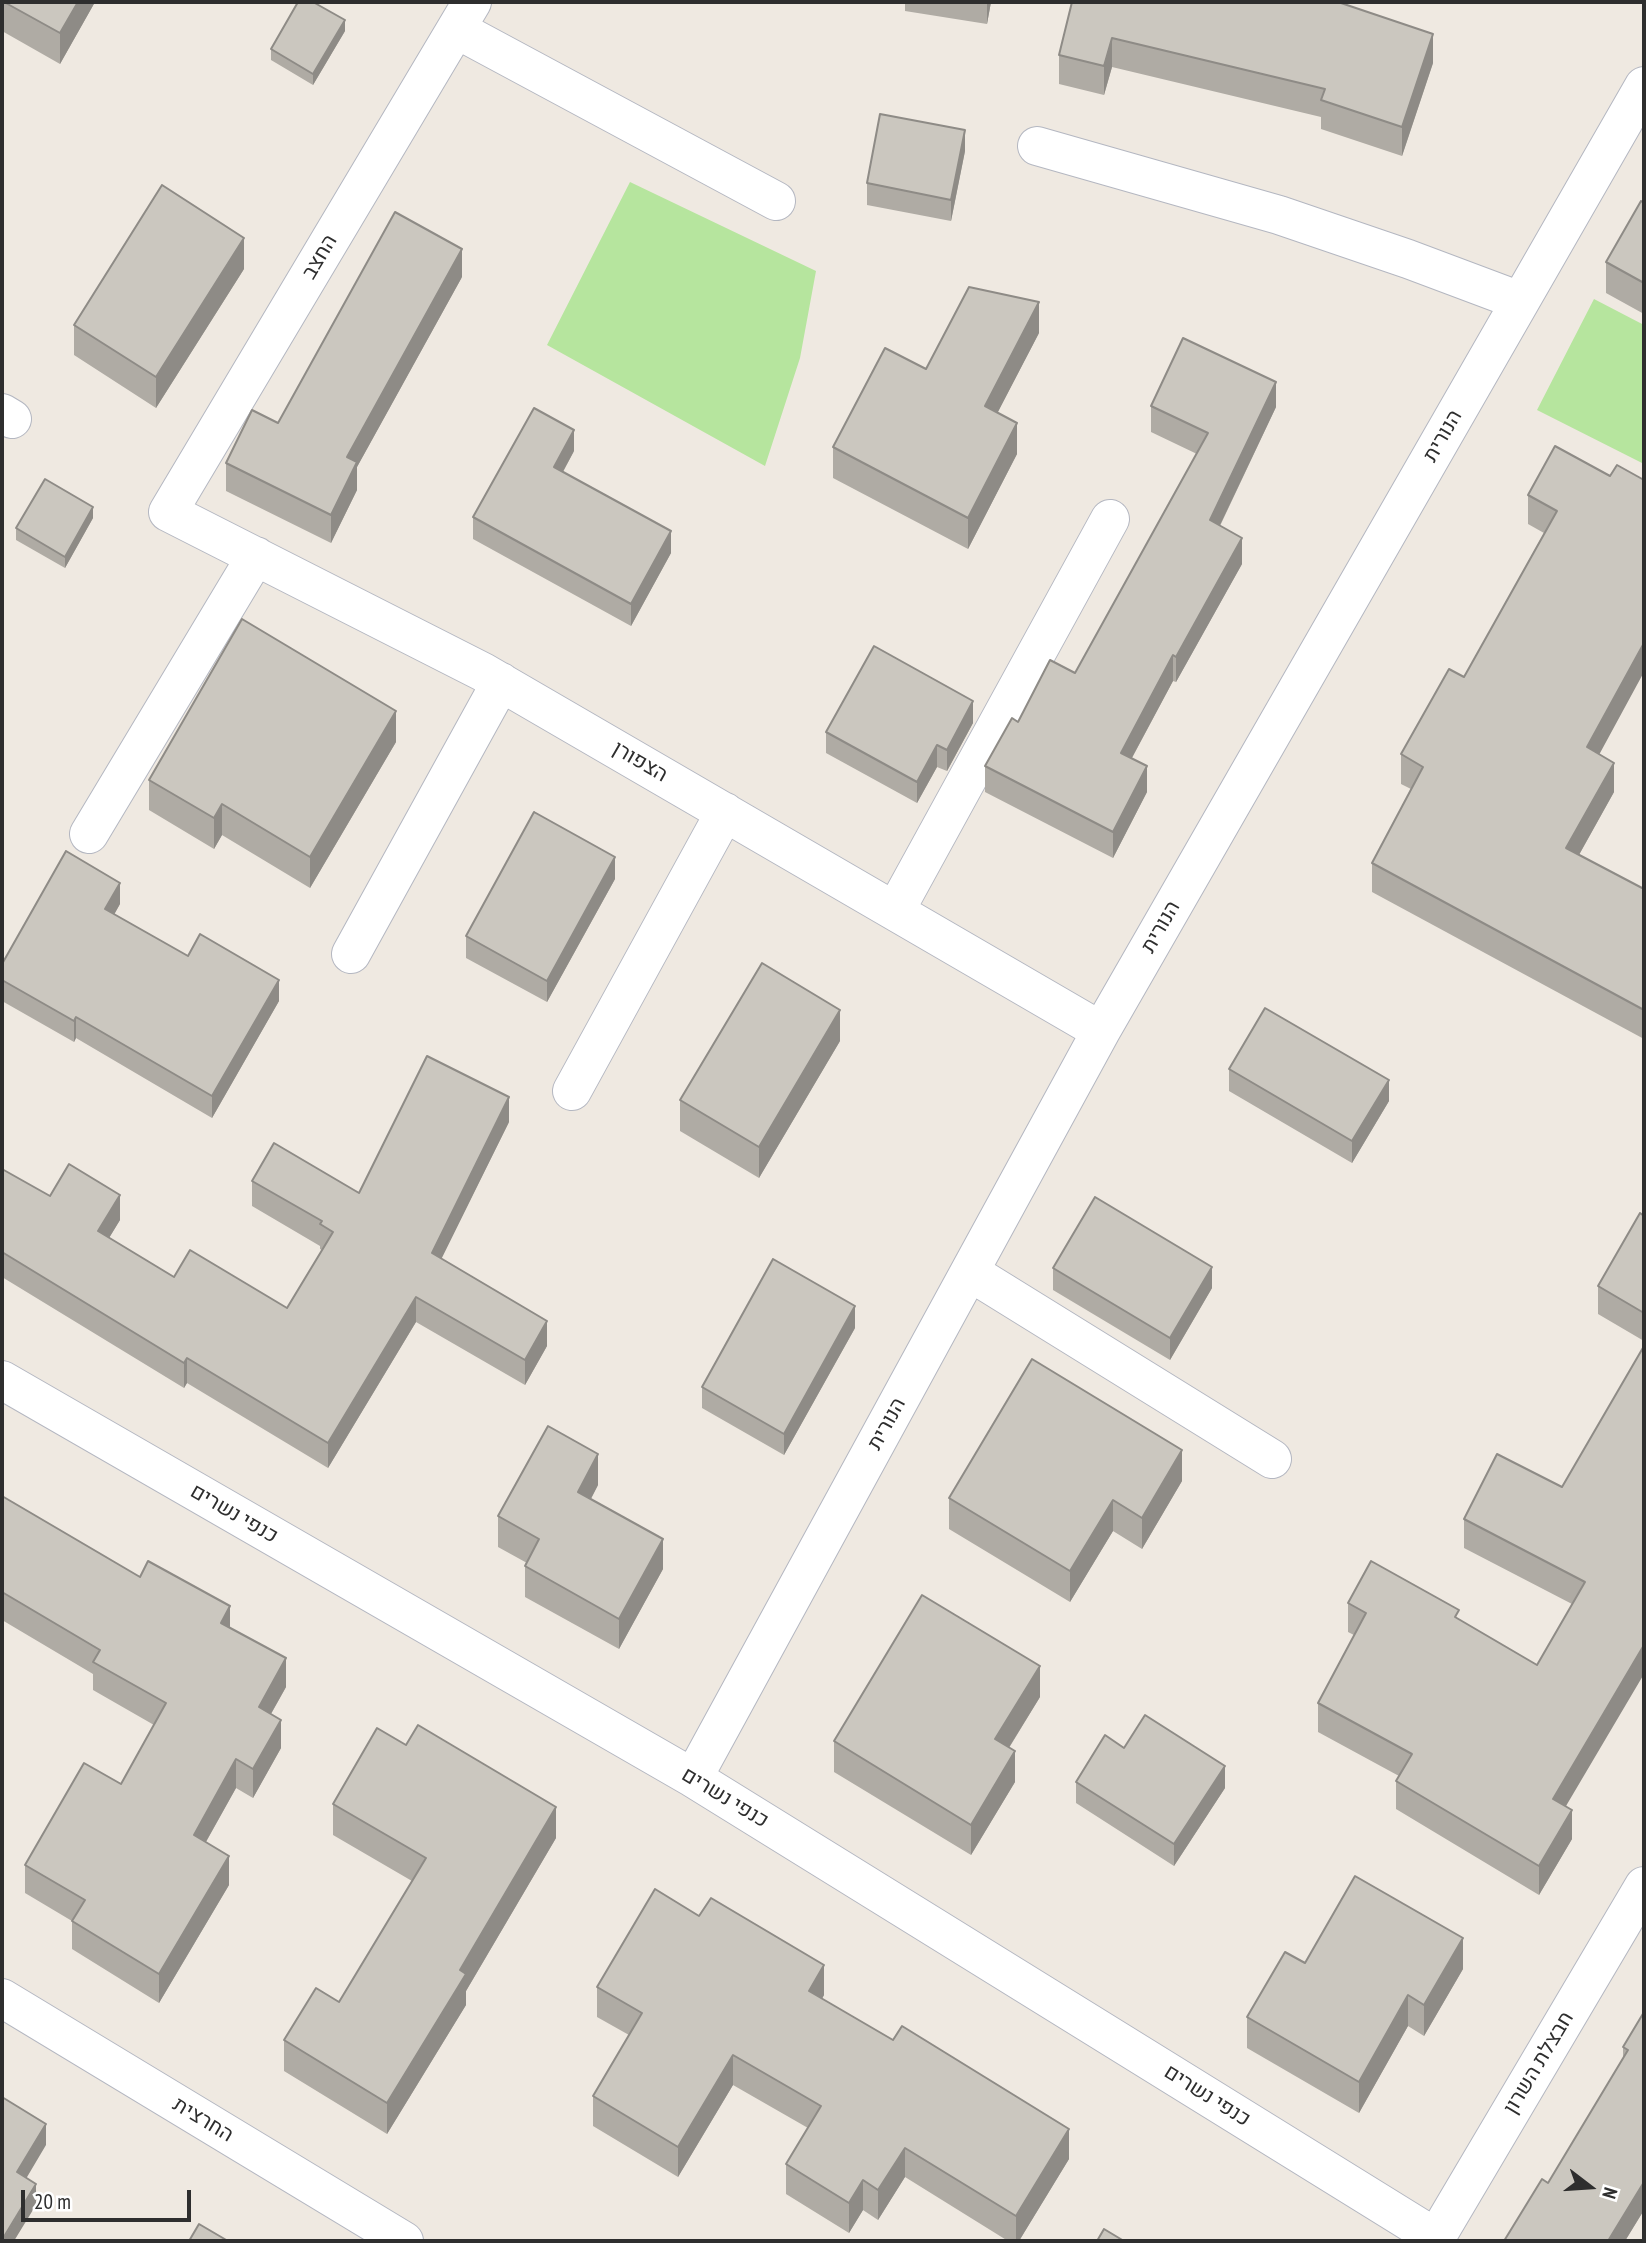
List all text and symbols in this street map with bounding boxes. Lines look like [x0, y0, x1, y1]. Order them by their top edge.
street label: החצב [297, 230, 343, 284]
street label: הנורית [1418, 405, 1468, 467]
street label: הצפורן [608, 736, 672, 788]
street label: הנורית [1136, 896, 1186, 958]
street label: הנורית [862, 1393, 912, 1455]
street label: כנפי נשרים [186, 1479, 282, 1549]
street label: כנפי נשרים [677, 1762, 773, 1834]
street label: חבצלת השרון [1499, 2007, 1579, 2119]
street label: כנפי נשרים [1159, 2060, 1255, 2132]
street label: החרצית [168, 2092, 238, 2148]
north arrow [1555, 2152, 1625, 2222]
scale bar [24, 2176, 194, 2220]
text: N [1597, 2185, 1623, 2202]
text: 20 m [34, 2188, 71, 2215]

